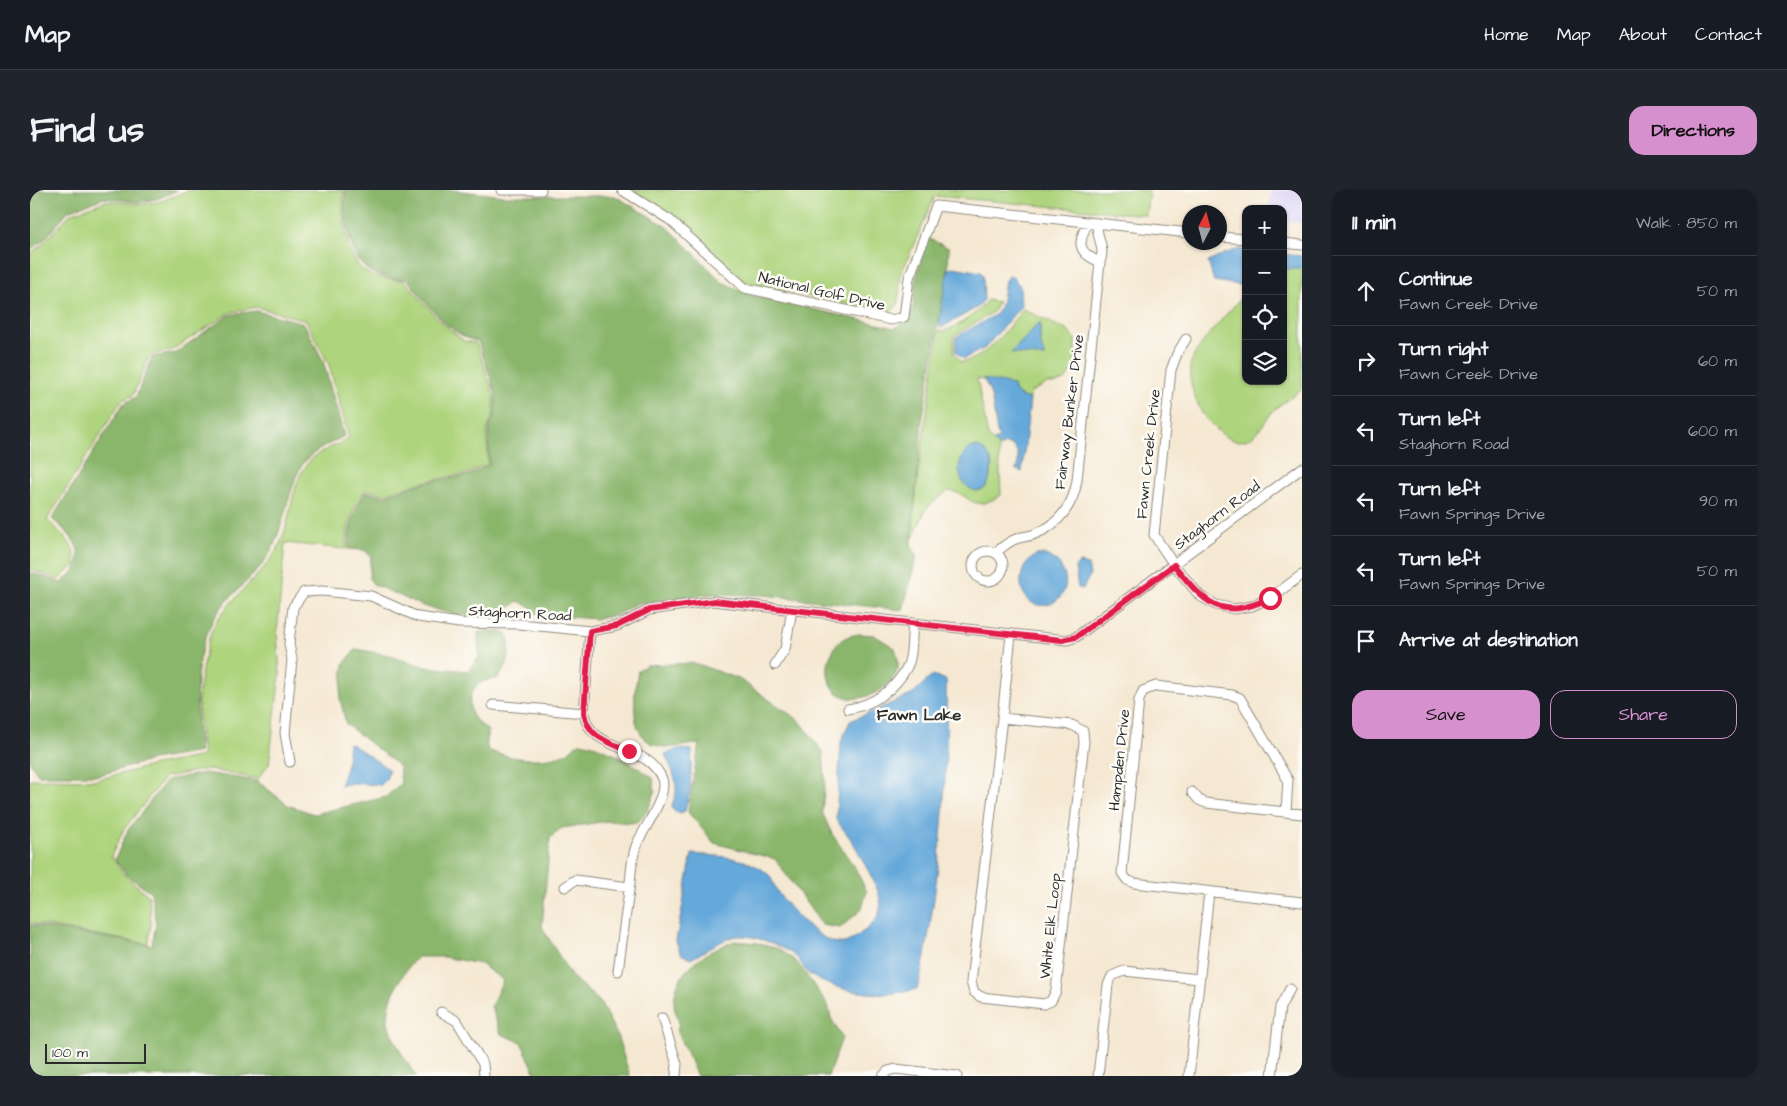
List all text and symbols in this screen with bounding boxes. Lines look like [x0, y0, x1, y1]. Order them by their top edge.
text: Map [25, 18, 70, 52]
text: Home [1484, 22, 1529, 47]
text: Map [1557, 22, 1591, 47]
text: About [1619, 22, 1667, 47]
text: Contact [1695, 22, 1762, 47]
text: Find us [30, 106, 144, 155]
button: Directions [1629, 106, 1757, 155]
north arrow [1182, 205, 1227, 250]
map controls [1242, 205, 1287, 385]
button: + [1242, 205, 1287, 250]
text: 11 min [1352, 208, 1396, 237]
text: Walk · 850 m [1636, 212, 1737, 234]
button: − [1242, 250, 1287, 295]
text: Continue [1399, 266, 1473, 293]
street label: National Golf Drive [756, 267, 887, 316]
icon: ahead [1352, 277, 1380, 305]
text: 50 m [1697, 280, 1737, 302]
text: Fawn Creek Drive [1399, 293, 1538, 315]
button: locate [1242, 295, 1287, 340]
street label: Fairway Bunker Drive [1050, 333, 1090, 491]
text: Turn right [1399, 336, 1488, 363]
button: layers [1242, 340, 1287, 385]
icon: right [1352, 347, 1380, 375]
text: 60 m [1698, 350, 1737, 372]
text: Fawn Creek Drive [1399, 363, 1538, 385]
street label: Fawn Creek Drive [1131, 388, 1166, 520]
text: Turn left [1399, 406, 1480, 433]
icon: left [1352, 417, 1380, 445]
text: 600 m [1688, 420, 1737, 442]
text: Staghorn Road [1399, 433, 1509, 455]
street label: Staghorn Road [1170, 476, 1266, 556]
text: Turn left [1399, 476, 1480, 503]
icon: left [1352, 487, 1380, 515]
text: 90 m [1699, 490, 1737, 512]
text: Fawn Springs Drive [1399, 503, 1545, 525]
text: Turn left [1399, 546, 1480, 573]
icon: left [1352, 557, 1380, 585]
text: 50 m [1697, 560, 1737, 582]
text: Fawn Springs Drive [1399, 573, 1545, 595]
route start [1259, 587, 1282, 610]
street label: Staghorn Road [468, 600, 572, 628]
icon: arrive [1352, 627, 1380, 655]
text: Arrive at destination [1399, 627, 1578, 654]
button: Save [1352, 690, 1540, 739]
button: Share [1550, 690, 1737, 739]
district label: Fawn Lake [877, 704, 961, 726]
street label: Hampden Drive [1104, 708, 1135, 812]
route end [618, 740, 641, 763]
street label: White Elk Loop [1035, 872, 1066, 980]
scale bar [45, 1041, 146, 1064]
text: 100 m [52, 1043, 88, 1063]

